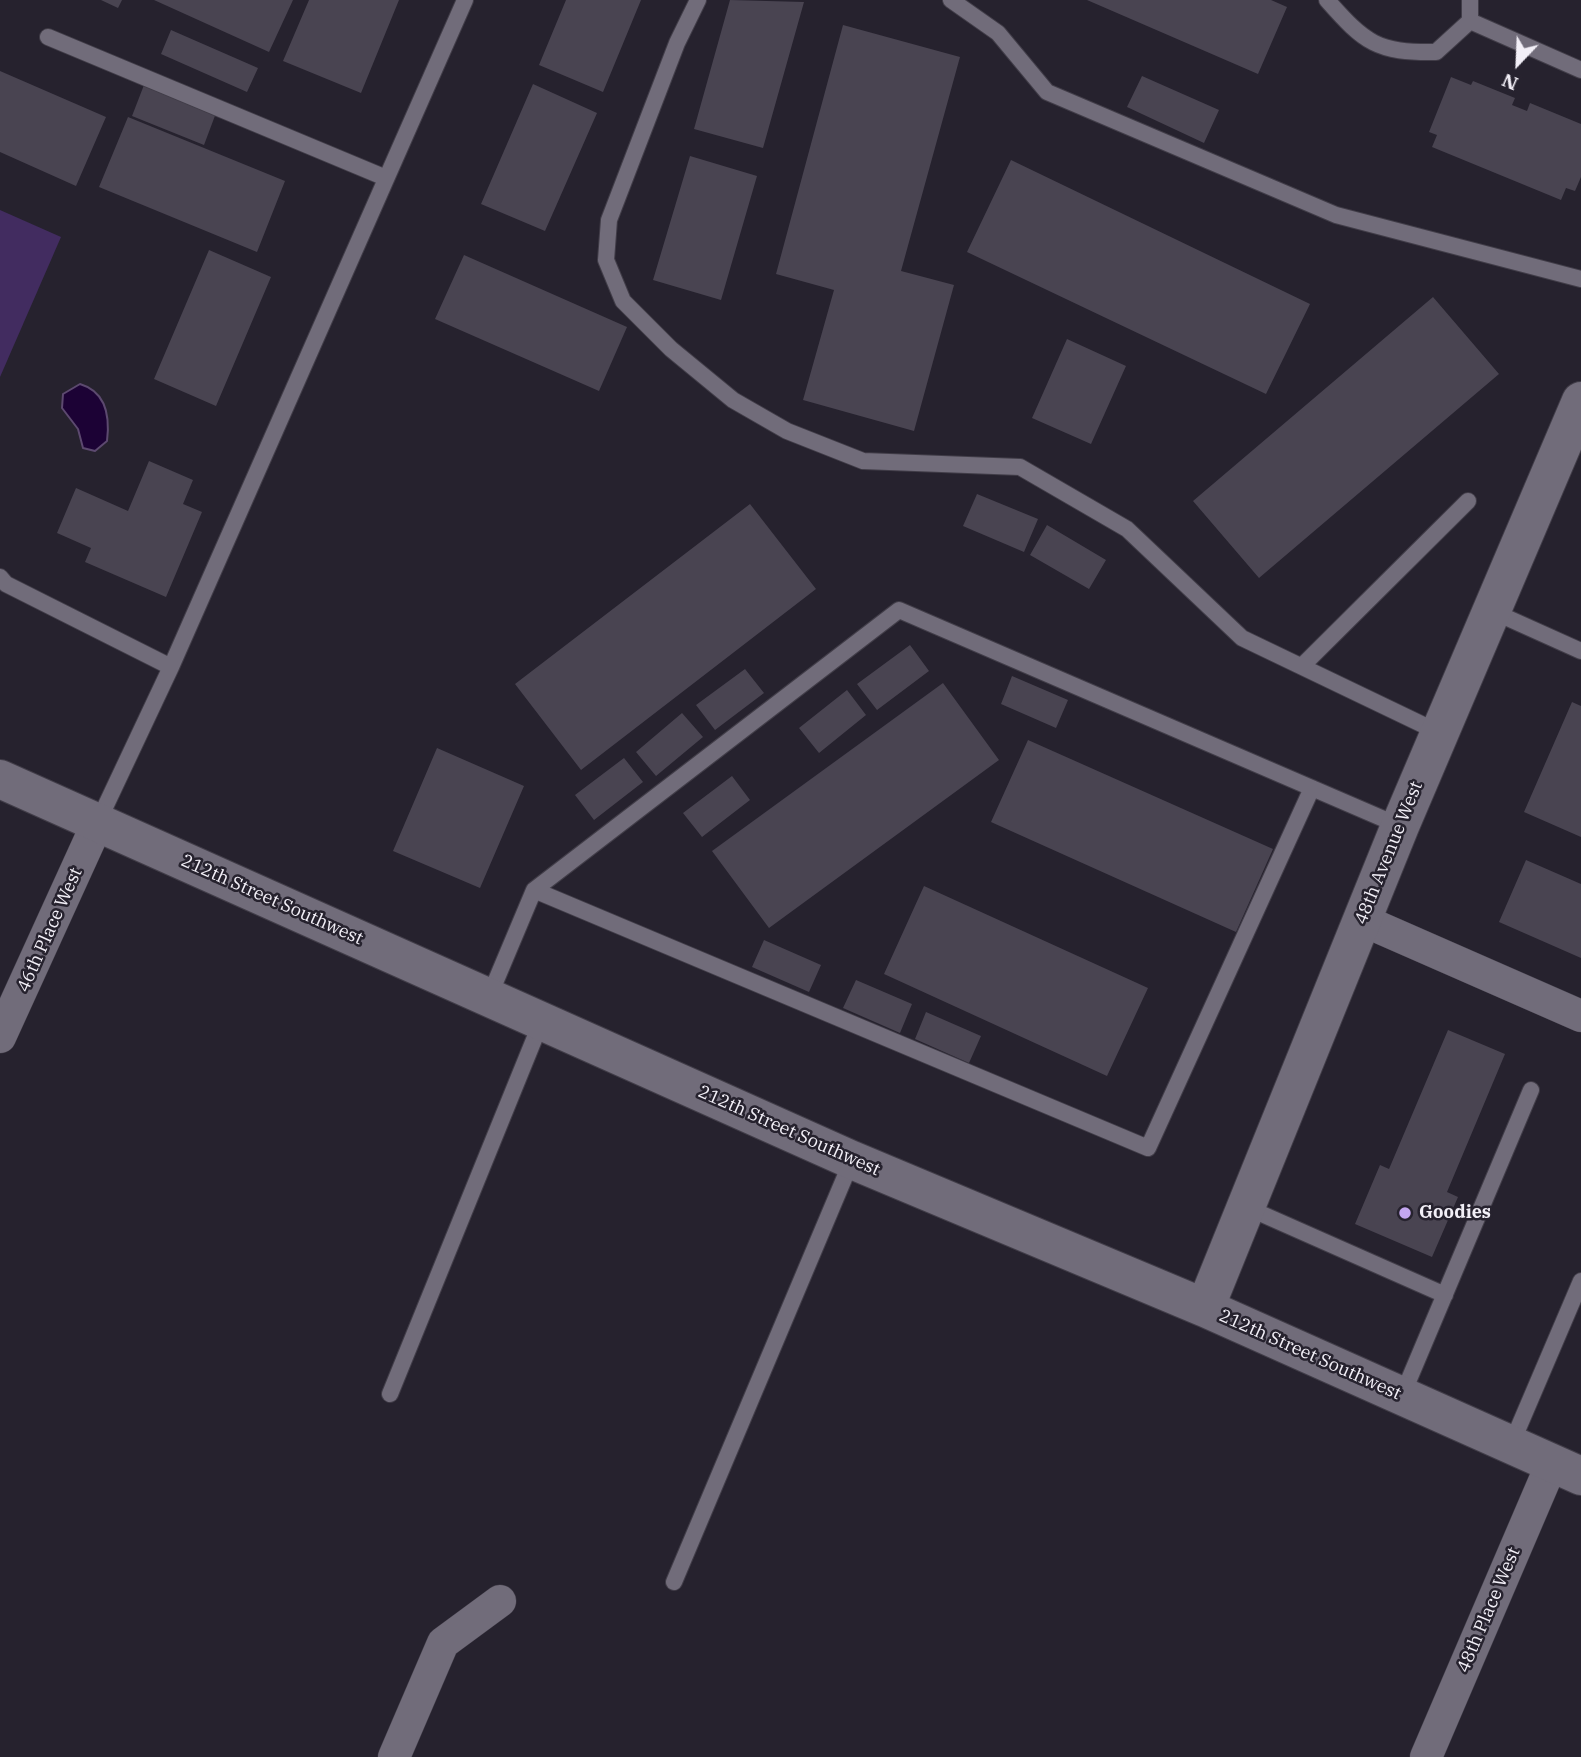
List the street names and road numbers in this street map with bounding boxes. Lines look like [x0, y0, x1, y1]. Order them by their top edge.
street label: 48th Avenue West [1351, 778, 1427, 928]
street label: 212th Street Southwest [178, 850, 366, 950]
street label: 46th Place West [13, 864, 87, 996]
street label: 212th Street Southwest [695, 1081, 883, 1181]
street label: 212th Street Southwest [1216, 1305, 1404, 1405]
street label: 48th Place West [1453, 1544, 1525, 1676]

